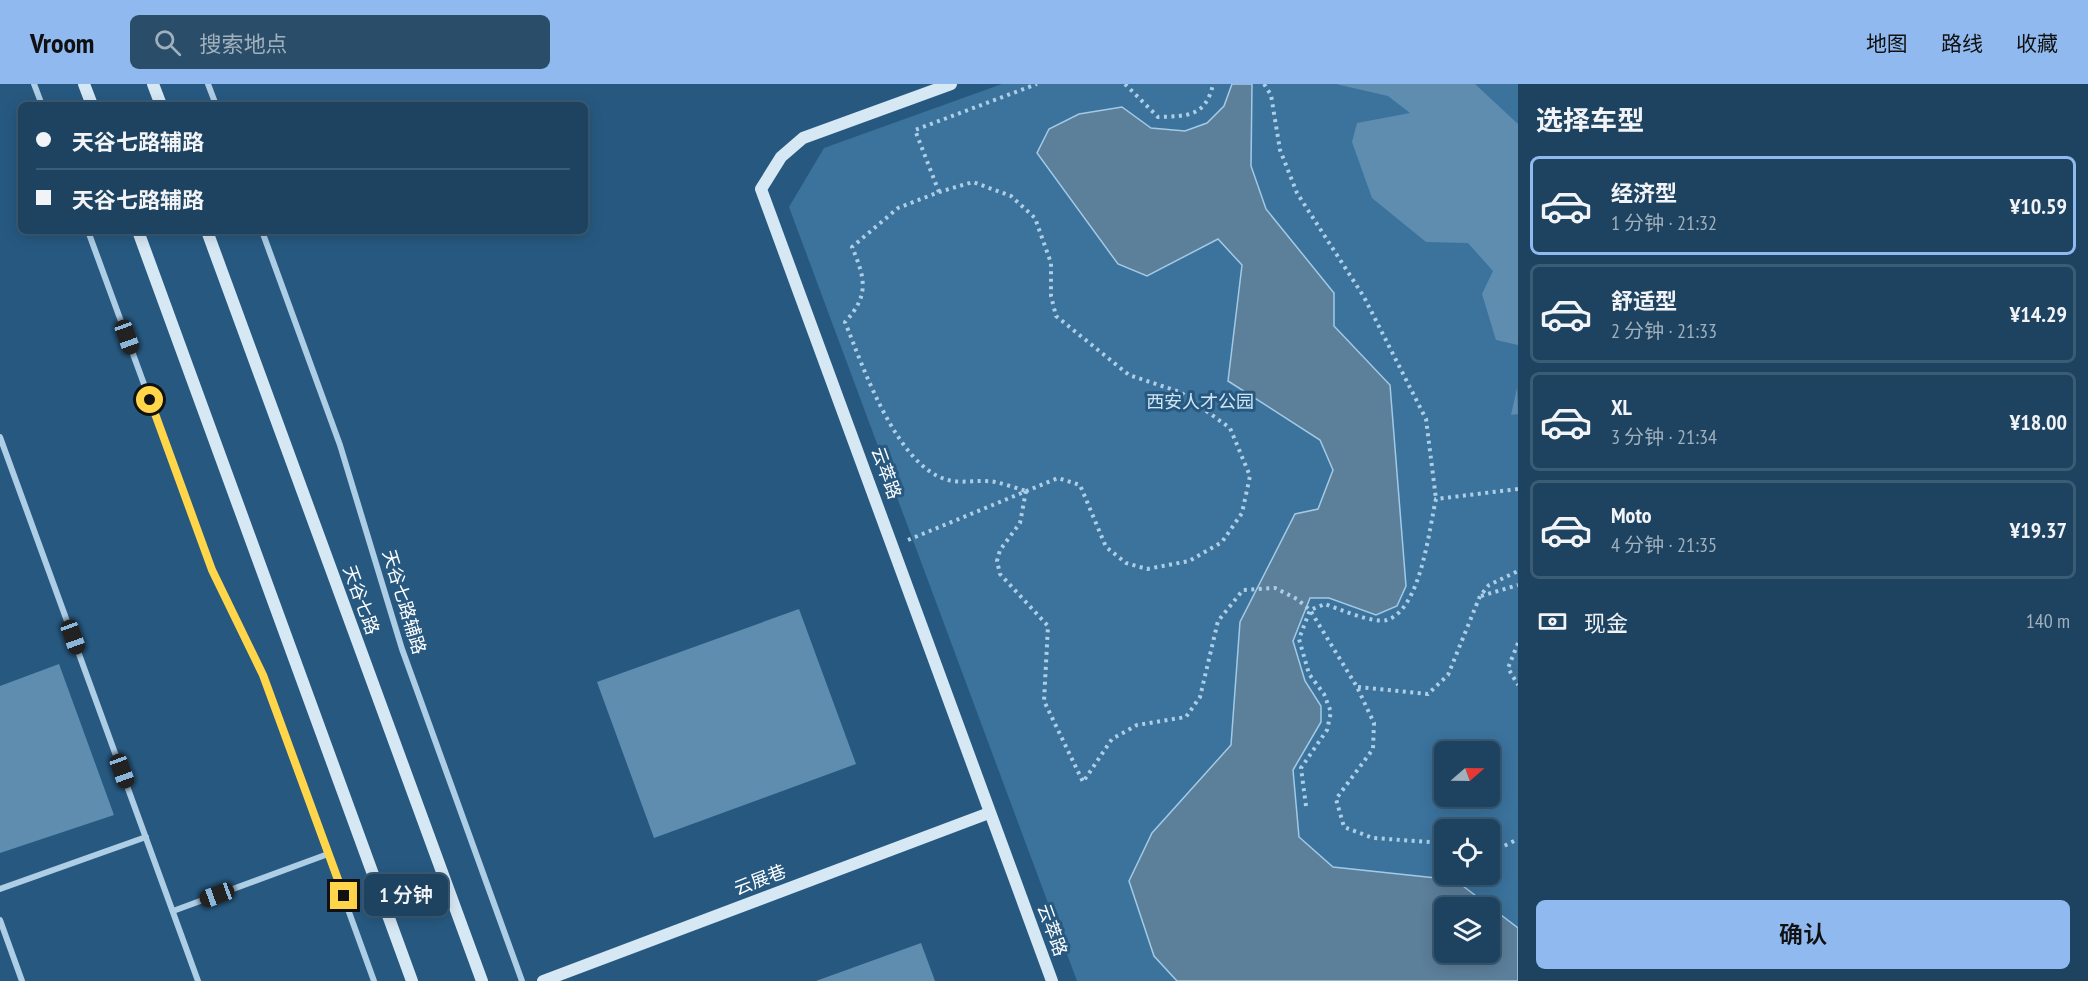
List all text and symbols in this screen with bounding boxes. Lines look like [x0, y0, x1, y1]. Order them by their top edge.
search box [130, 15, 550, 69]
text: Vroom [30, 24, 94, 61]
icon: search [151, 26, 184, 59]
text: 搜索地点 [199, 30, 287, 58]
text: 地图 [1866, 30, 1908, 57]
text: 路线 [1941, 30, 1983, 57]
text: 收藏 [2016, 30, 2058, 57]
text: 选择车型 [1536, 103, 1644, 137]
text: 天谷七路辅路 [72, 128, 204, 156]
icon: car [1539, 179, 1593, 233]
text: 经济型 [1611, 179, 1677, 207]
text: 天谷七路辅路 [72, 186, 204, 214]
text: ¥10.59 [2010, 192, 2067, 220]
text: 1 分钟 · 21:32 [1611, 210, 1717, 236]
icon: car [1539, 287, 1593, 341]
text: 舒适型 [1611, 287, 1677, 315]
text: ¥14.29 [2010, 300, 2067, 328]
car [112, 317, 142, 357]
text: 2 分钟 · 21:33 [1611, 318, 1717, 344]
route start [136, 386, 163, 413]
park label: 西安人才公园 [1146, 390, 1254, 413]
text: XL [1611, 393, 1632, 421]
icon: car [1539, 395, 1593, 449]
text: ¥18.00 [2010, 408, 2067, 436]
text: 3 分钟 · 21:34 [1611, 424, 1717, 450]
street label: 云萃路 [866, 444, 907, 502]
text: Moto [1611, 501, 1652, 529]
icon: car [1539, 503, 1593, 557]
text: ¥19.37 [2010, 516, 2067, 544]
text: 4 分钟 · 21:35 [1611, 532, 1717, 558]
street label: 天谷七路辅路 [378, 547, 431, 657]
street label: 天谷七路 [338, 562, 385, 638]
icon: cash [1536, 605, 1569, 638]
text: 140 m [2026, 608, 2070, 634]
text: 现金 [1584, 609, 1628, 637]
car [58, 617, 88, 657]
north arrow [1434, 741, 1500, 807]
map controls [1434, 741, 1500, 963]
car [107, 751, 137, 791]
button: locate [1434, 819, 1500, 885]
street label: 云展巷 [730, 859, 789, 900]
callout: 1 分钟 [365, 875, 449, 917]
car [197, 880, 237, 910]
route end [330, 882, 357, 909]
text: 1 分钟 [379, 882, 433, 908]
button: layers [1434, 897, 1500, 963]
button: 确认 [1536, 900, 2070, 969]
street label: 云萃路 [1032, 901, 1073, 959]

